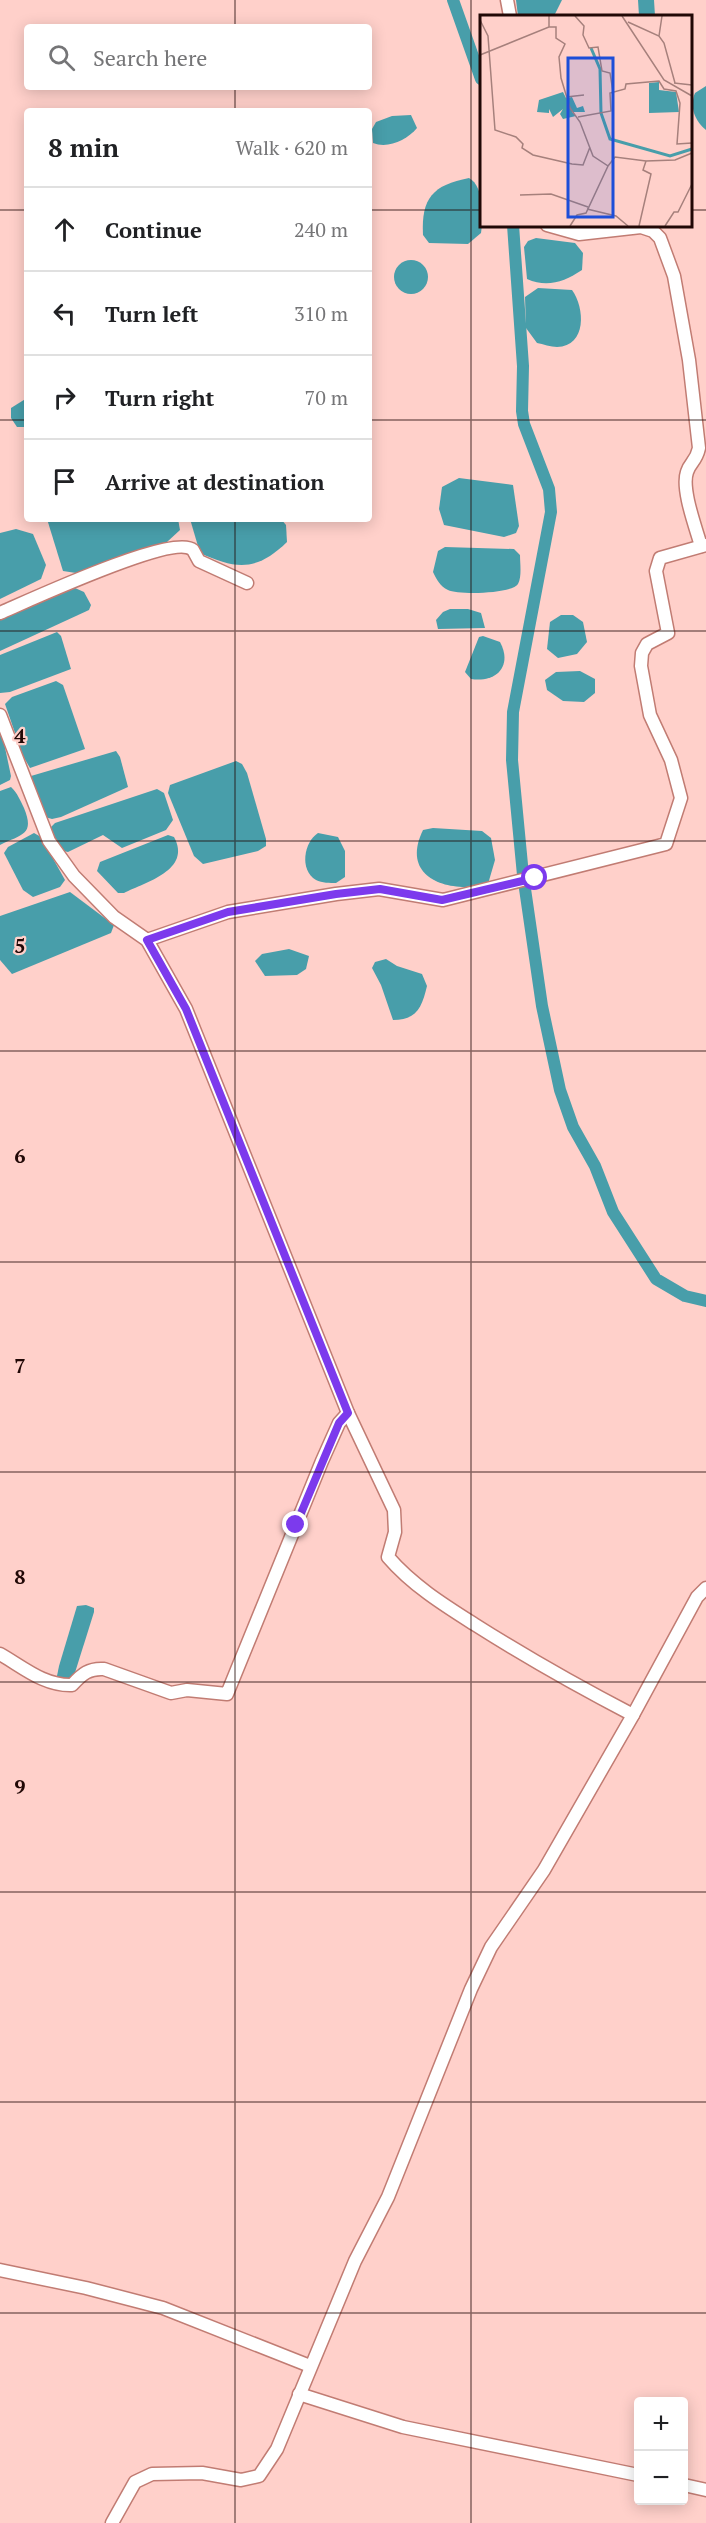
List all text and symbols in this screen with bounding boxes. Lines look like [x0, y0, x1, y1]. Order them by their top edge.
inset map [480, 15, 691, 226]
search box [24, 24, 372, 90]
icon: search [45, 41, 78, 74]
text: Search here [93, 43, 207, 72]
text: 8 min [48, 130, 119, 164]
text: Walk · 620 m [236, 134, 348, 161]
icon: ahead [48, 213, 81, 246]
text: Continue [105, 215, 202, 244]
text: 240 m [294, 216, 348, 243]
icon: left [48, 297, 81, 330]
text: Turn left [105, 299, 198, 328]
text: 310 m [294, 300, 348, 327]
icon: right [48, 381, 81, 414]
text: Turn right [105, 383, 214, 412]
text: 70 m [305, 384, 348, 411]
icon: arrive [48, 465, 81, 498]
text: Arrive at destination [105, 467, 324, 496]
text: 4 [14, 722, 26, 749]
route start [521, 864, 547, 890]
text: 5 [14, 932, 26, 959]
text: 6 [14, 1142, 26, 1169]
text: 7 [14, 1352, 26, 1379]
route end [282, 1511, 308, 1537]
text: 8 [14, 1563, 26, 1590]
text: 9 [14, 1773, 26, 1800]
map controls [634, 2397, 688, 2505]
button: + [634, 2397, 688, 2451]
button: − [634, 2451, 688, 2505]

